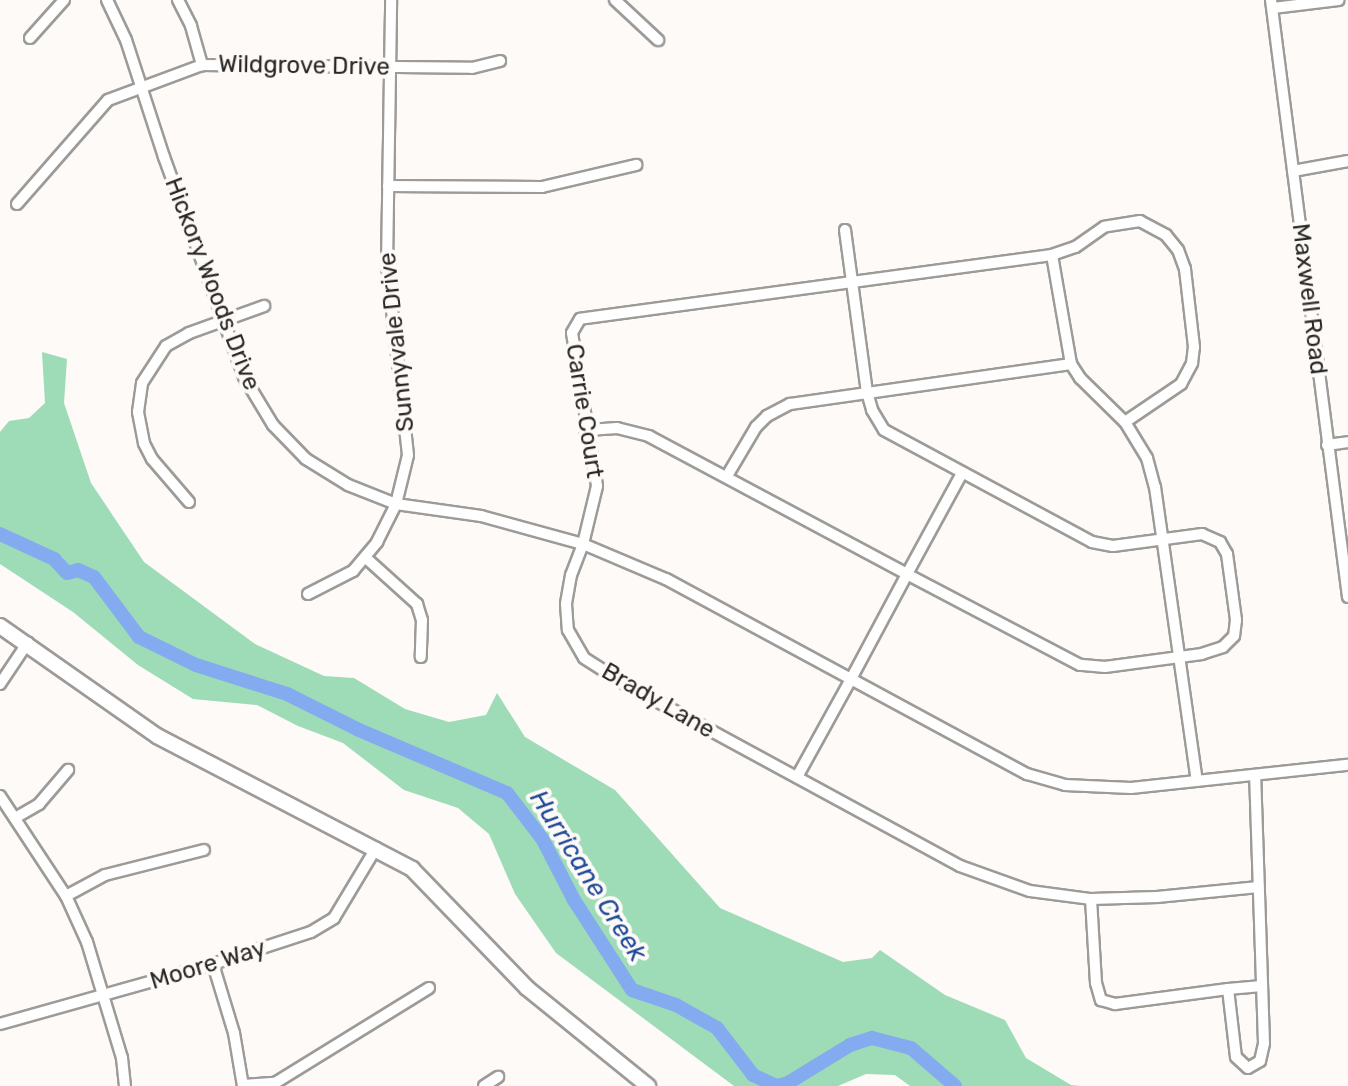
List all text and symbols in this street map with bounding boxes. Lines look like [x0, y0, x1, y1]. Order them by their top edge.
street label: Wildgrove Drive [218, 50, 390, 82]
street label: Hickory Woods Drive [158, 173, 266, 395]
street label: Maxwell Road [1285, 222, 1333, 376]
street label: Sunnyvale Drive [373, 251, 421, 433]
street label: Carrie Court [559, 342, 609, 480]
street label: Brady Lane [596, 657, 720, 745]
water label: Hurricane Creek [523, 785, 653, 967]
street label: Moore Way [147, 934, 269, 996]

